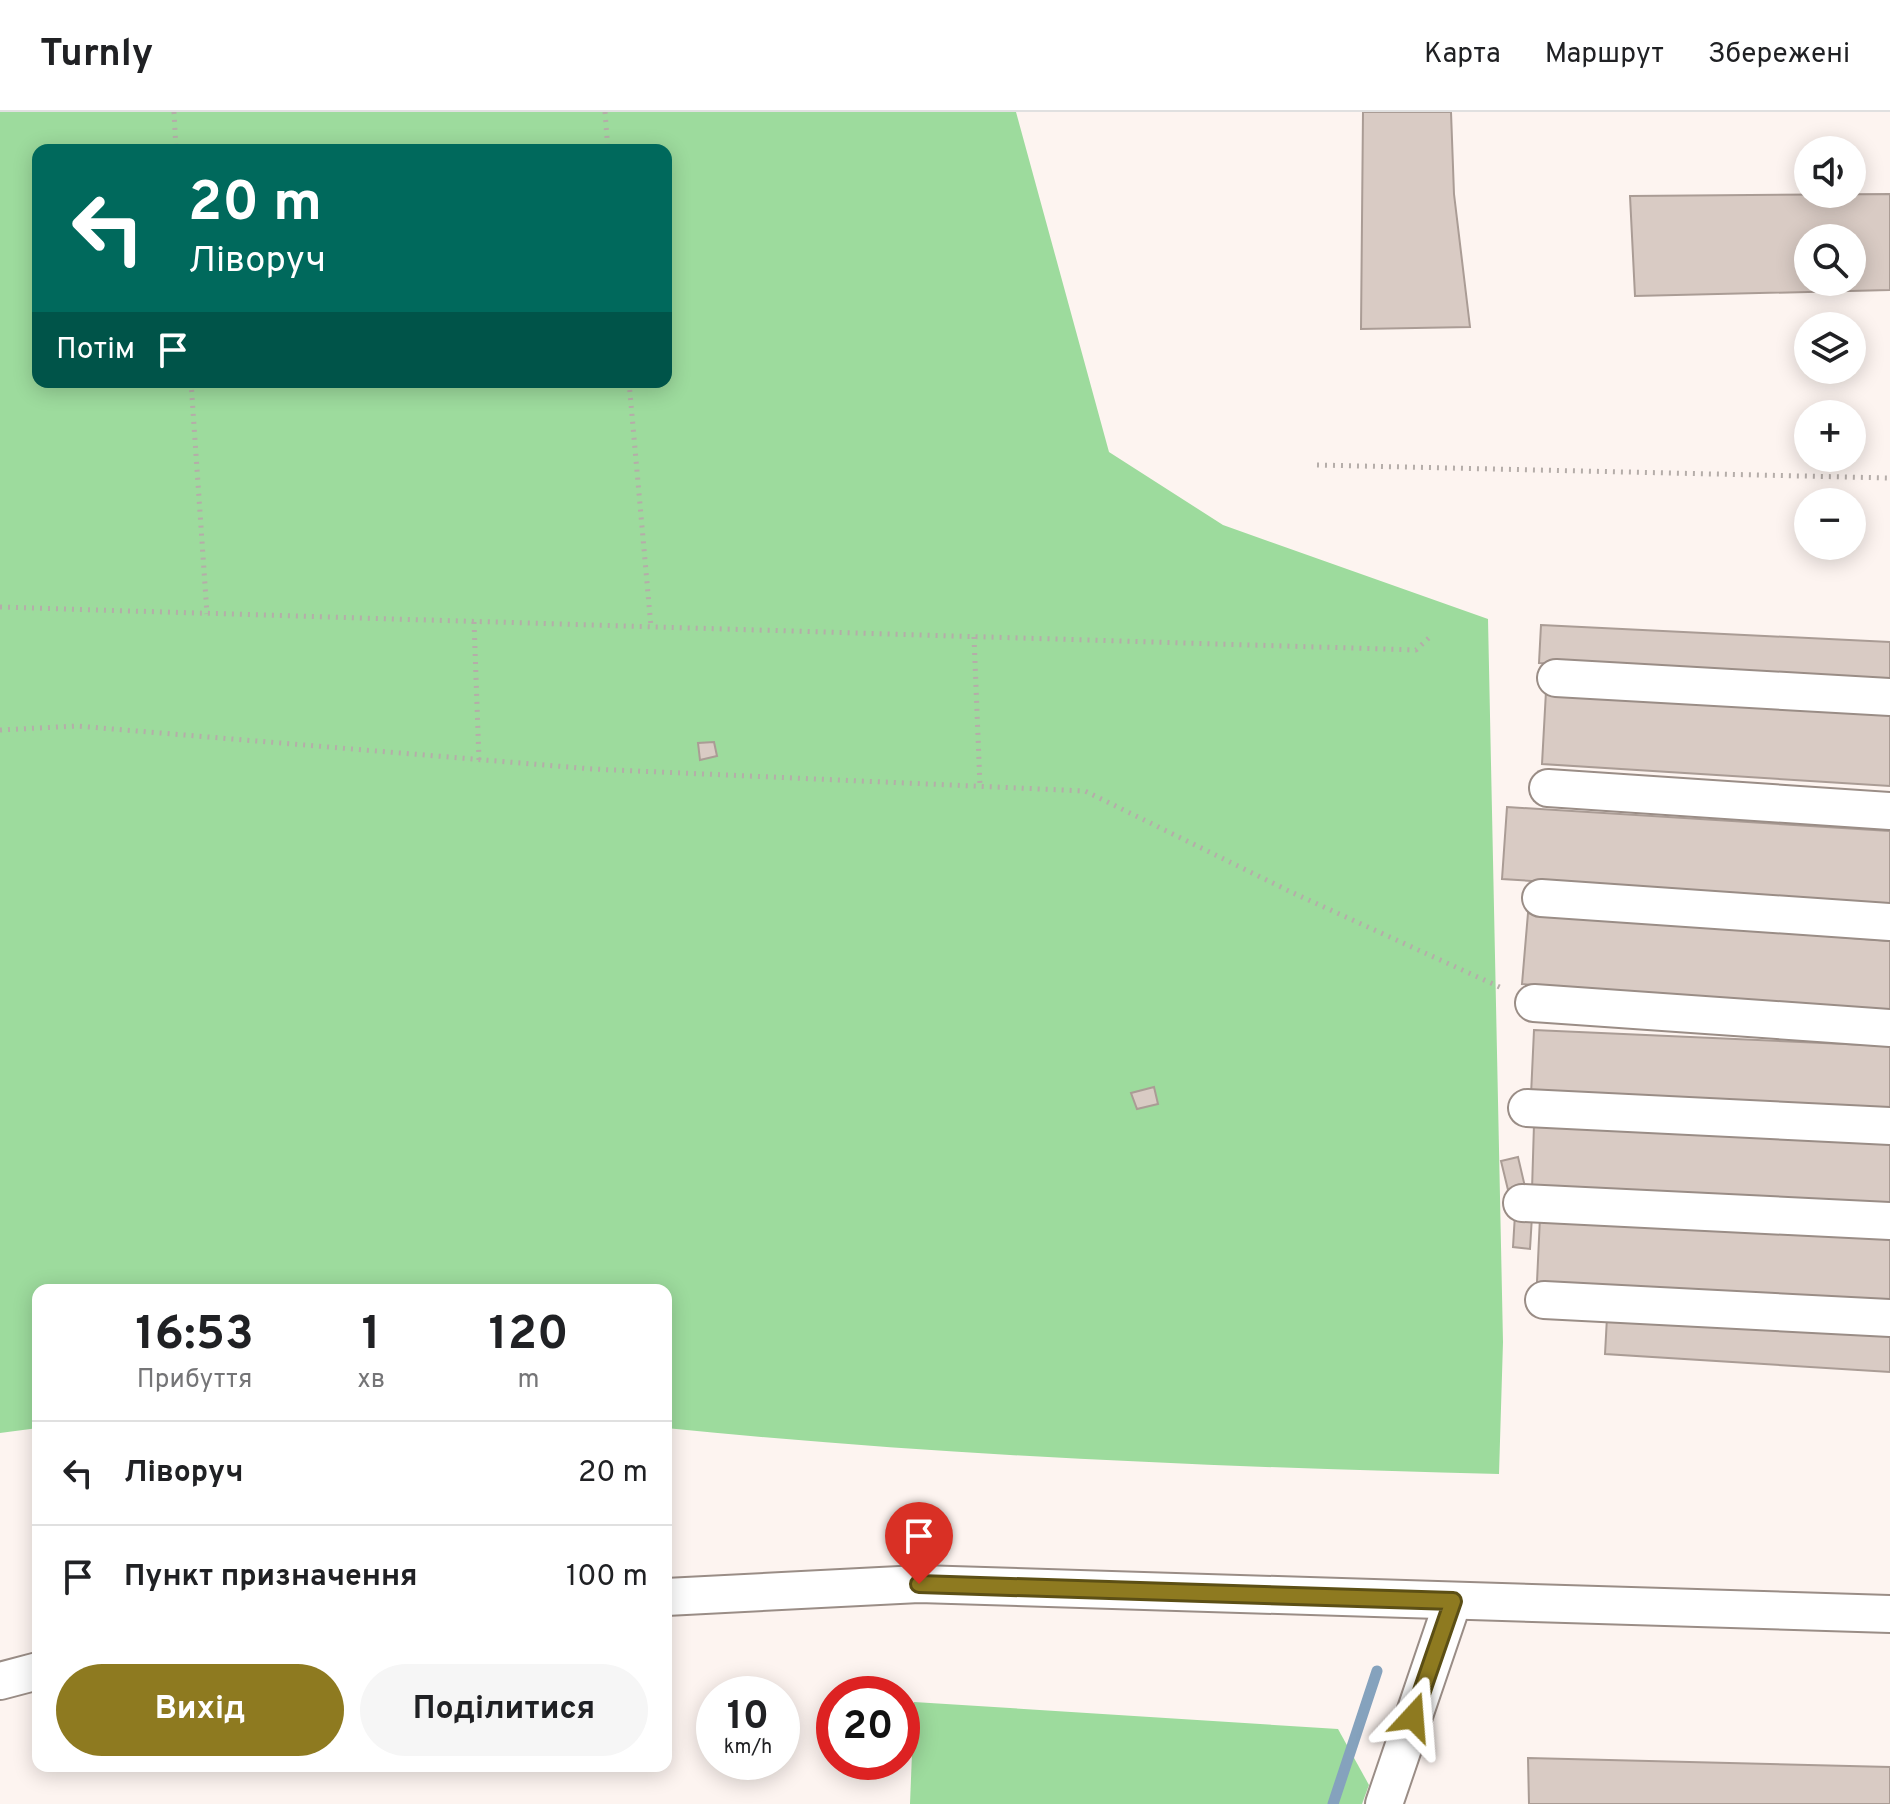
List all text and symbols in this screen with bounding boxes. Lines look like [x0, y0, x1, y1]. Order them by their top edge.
text: Turnly [40, 31, 153, 80]
text: Карта [1424, 37, 1501, 73]
text: Маршрут [1545, 37, 1664, 73]
text: Збережені [1708, 37, 1850, 73]
map controls [1794, 136, 1866, 560]
button: sound [1794, 136, 1866, 208]
text: 20 m [188, 170, 322, 240]
icon: left [56, 176, 160, 280]
button: search [1794, 224, 1866, 296]
text: Ліворуч [188, 239, 326, 285]
button: layers [1794, 312, 1866, 384]
icon: arrive [151, 328, 195, 372]
text: Потім [56, 332, 135, 369]
button: + [1794, 400, 1866, 472]
button: − [1794, 488, 1866, 560]
text: 16:53 [135, 1306, 254, 1366]
text: 1 [362, 1306, 381, 1366]
text: 120 [489, 1306, 569, 1366]
text: Прибуття [137, 1364, 252, 1397]
text: хв [357, 1364, 385, 1397]
text: m [518, 1364, 540, 1397]
icon: left [56, 1451, 100, 1495]
text: Ліворуч [124, 1455, 243, 1492]
text: 20 m [578, 1455, 648, 1492]
pin [885, 1502, 953, 1584]
icon: arrive [897, 1514, 941, 1558]
icon: arrive [56, 1555, 100, 1599]
text: Пункт призначення [124, 1559, 417, 1596]
text: 100 m [566, 1559, 648, 1596]
button: Вихід [56, 1664, 344, 1756]
button: Поділитися [360, 1664, 648, 1756]
position arrow [1371, 1675, 1455, 1759]
speed limit sign: 20 [816, 1676, 920, 1780]
text: 10 [727, 1693, 769, 1743]
text: km/h [724, 1735, 772, 1761]

